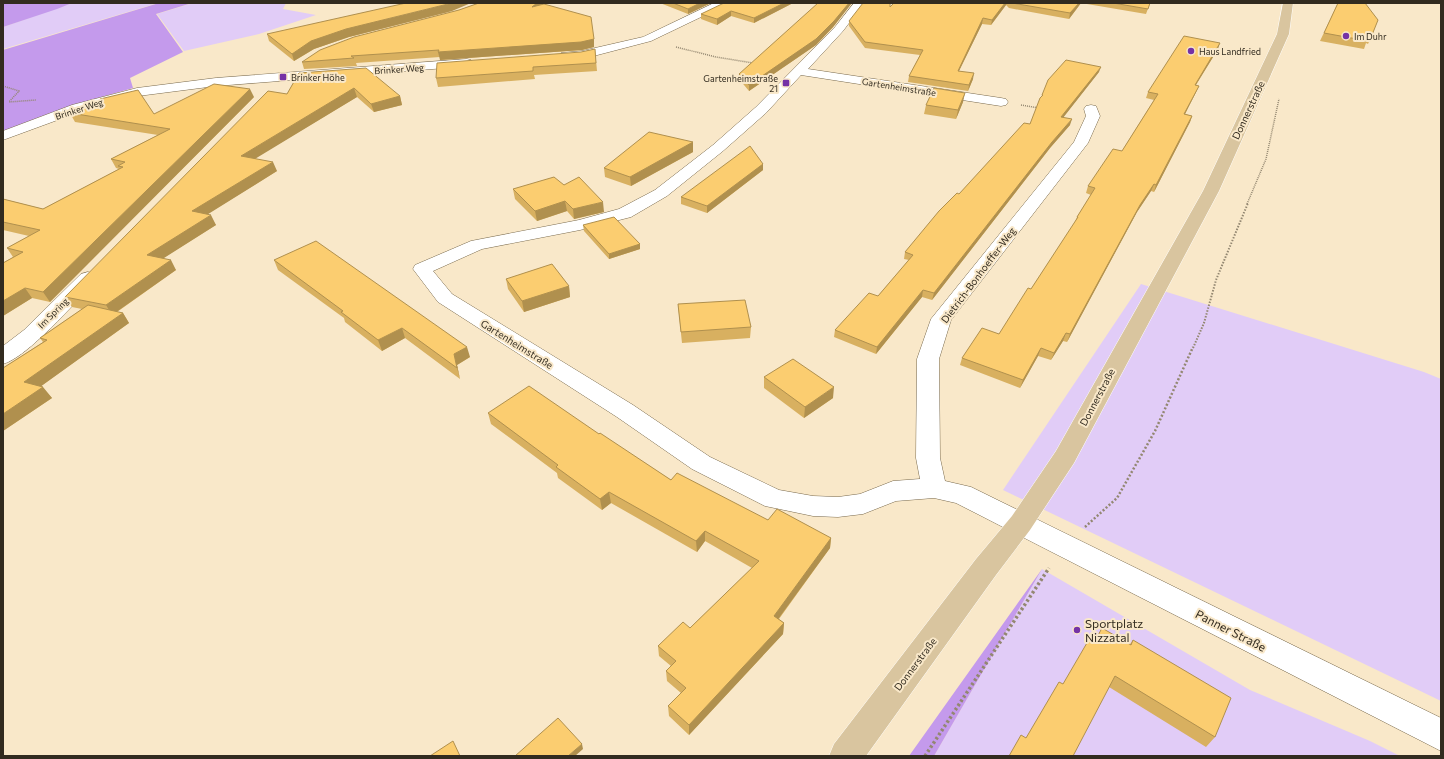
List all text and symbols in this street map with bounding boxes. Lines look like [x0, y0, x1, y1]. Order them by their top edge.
marker: Im Duhr [1341, 31, 1351, 41]
place label: Im Duhr [1354, 31, 1387, 42]
marker: Haus Landfried [1186, 46, 1196, 56]
place label: Haus Landfried [1199, 46, 1261, 57]
street label: Brinker Weg [374, 62, 424, 76]
marker: Brinker Höhe [278, 72, 288, 82]
place label: Brinker Höhe [291, 72, 345, 83]
place label: Gartenheimstraße 21 [703, 73, 778, 94]
street label: Gartenheimstraße [861, 76, 937, 98]
marker: Gartenheimstraße 21 [781, 78, 791, 88]
street label: Donnerstraße [1229, 79, 1267, 141]
street label: Brinker Weg [54, 96, 104, 122]
street label: Dietrich-Bonhoeffer-Weg [938, 224, 1018, 325]
street label: Im Spring [35, 295, 71, 331]
street label: Gartenheimstraße [479, 317, 555, 371]
street label: Donnerstraße [1077, 366, 1117, 428]
street label: Panner Straße [1193, 606, 1269, 654]
place label: Sportplatz Nizzatal [1085, 616, 1143, 644]
marker: Sportplatz Nizzatal [1072, 625, 1082, 635]
street label: Donnerstraße [891, 635, 939, 693]

